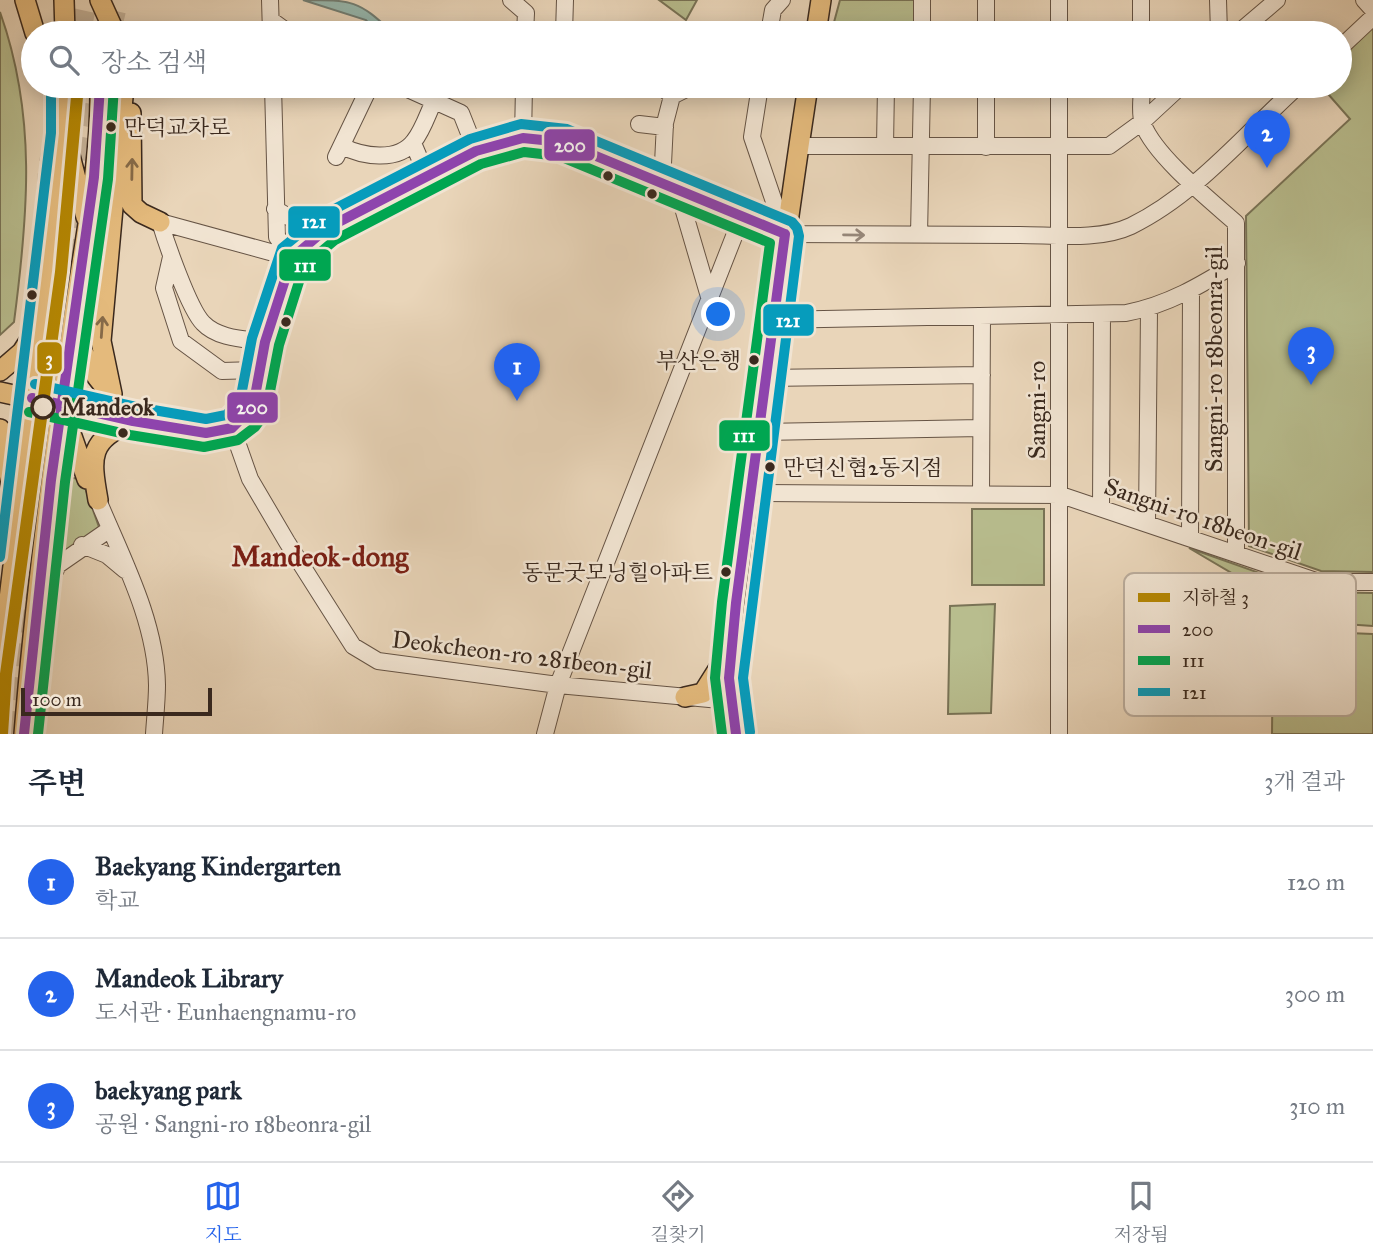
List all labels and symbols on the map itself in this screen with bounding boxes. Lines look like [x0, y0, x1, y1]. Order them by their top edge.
pin: 2 [1244, 110, 1290, 168]
place label: 만덕교차로 [124, 114, 230, 141]
marker: 만덕교차로 [104, 120, 118, 134]
line badge: 200 [543, 128, 596, 162]
text: 200 [554, 134, 586, 157]
one-way arrow [125, 158, 139, 181]
unlabelled marker [601, 169, 615, 183]
unlabelled marker [645, 187, 659, 201]
line badge: 121 [287, 205, 341, 239]
text: 121 [302, 210, 327, 233]
one-way arrow [842, 228, 865, 241]
street label: Sangni-ro 18beonra-gil [1199, 245, 1229, 472]
line badge: 111 [278, 248, 332, 282]
text: 111 [294, 254, 317, 277]
unlabelled marker [25, 288, 39, 302]
your location [701, 297, 735, 331]
line badge: 121 [762, 303, 815, 337]
text: 121 [776, 309, 801, 332]
unlabelled marker [279, 315, 293, 329]
one-way arrow [96, 316, 109, 338]
pin: 3 [1288, 327, 1334, 385]
line badge: 3 [36, 341, 63, 375]
pin: 1 [494, 343, 540, 401]
text: 3 [45, 347, 53, 371]
place label: 부산은행 [656, 347, 741, 374]
marker: 부산은행 [747, 353, 761, 367]
street label: Sangni-ro [1022, 361, 1052, 459]
line badge: 200 [226, 391, 279, 424]
place label: Mandeok [61, 392, 155, 422]
marker: Mandeok [31, 395, 55, 419]
text: 200 [236, 396, 268, 419]
line badge: 111 [718, 419, 771, 452]
text: 111 [733, 424, 756, 447]
unlabelled marker [116, 426, 130, 440]
place label: 만덕신협2동지점 [783, 454, 943, 481]
marker: 만덕신협2동지점 [763, 460, 777, 474]
street label: Sangni-ro 18beon-gil [1100, 471, 1306, 567]
district label: Mandeok-dong [232, 539, 409, 574]
place label: 동문굿모닝힐아파트 [522, 559, 713, 586]
marker: 동문굿모닝힐아파트 [719, 565, 733, 579]
legend [1124, 573, 1356, 716]
text: 지하철 3 [1182, 586, 1249, 609]
text: 200 [1182, 618, 1214, 641]
street label: Deokcheon-ro 281beon-gil [390, 624, 654, 686]
text: 111 [1182, 649, 1205, 672]
text: 121 [1182, 681, 1206, 704]
scale bar [21, 685, 212, 717]

